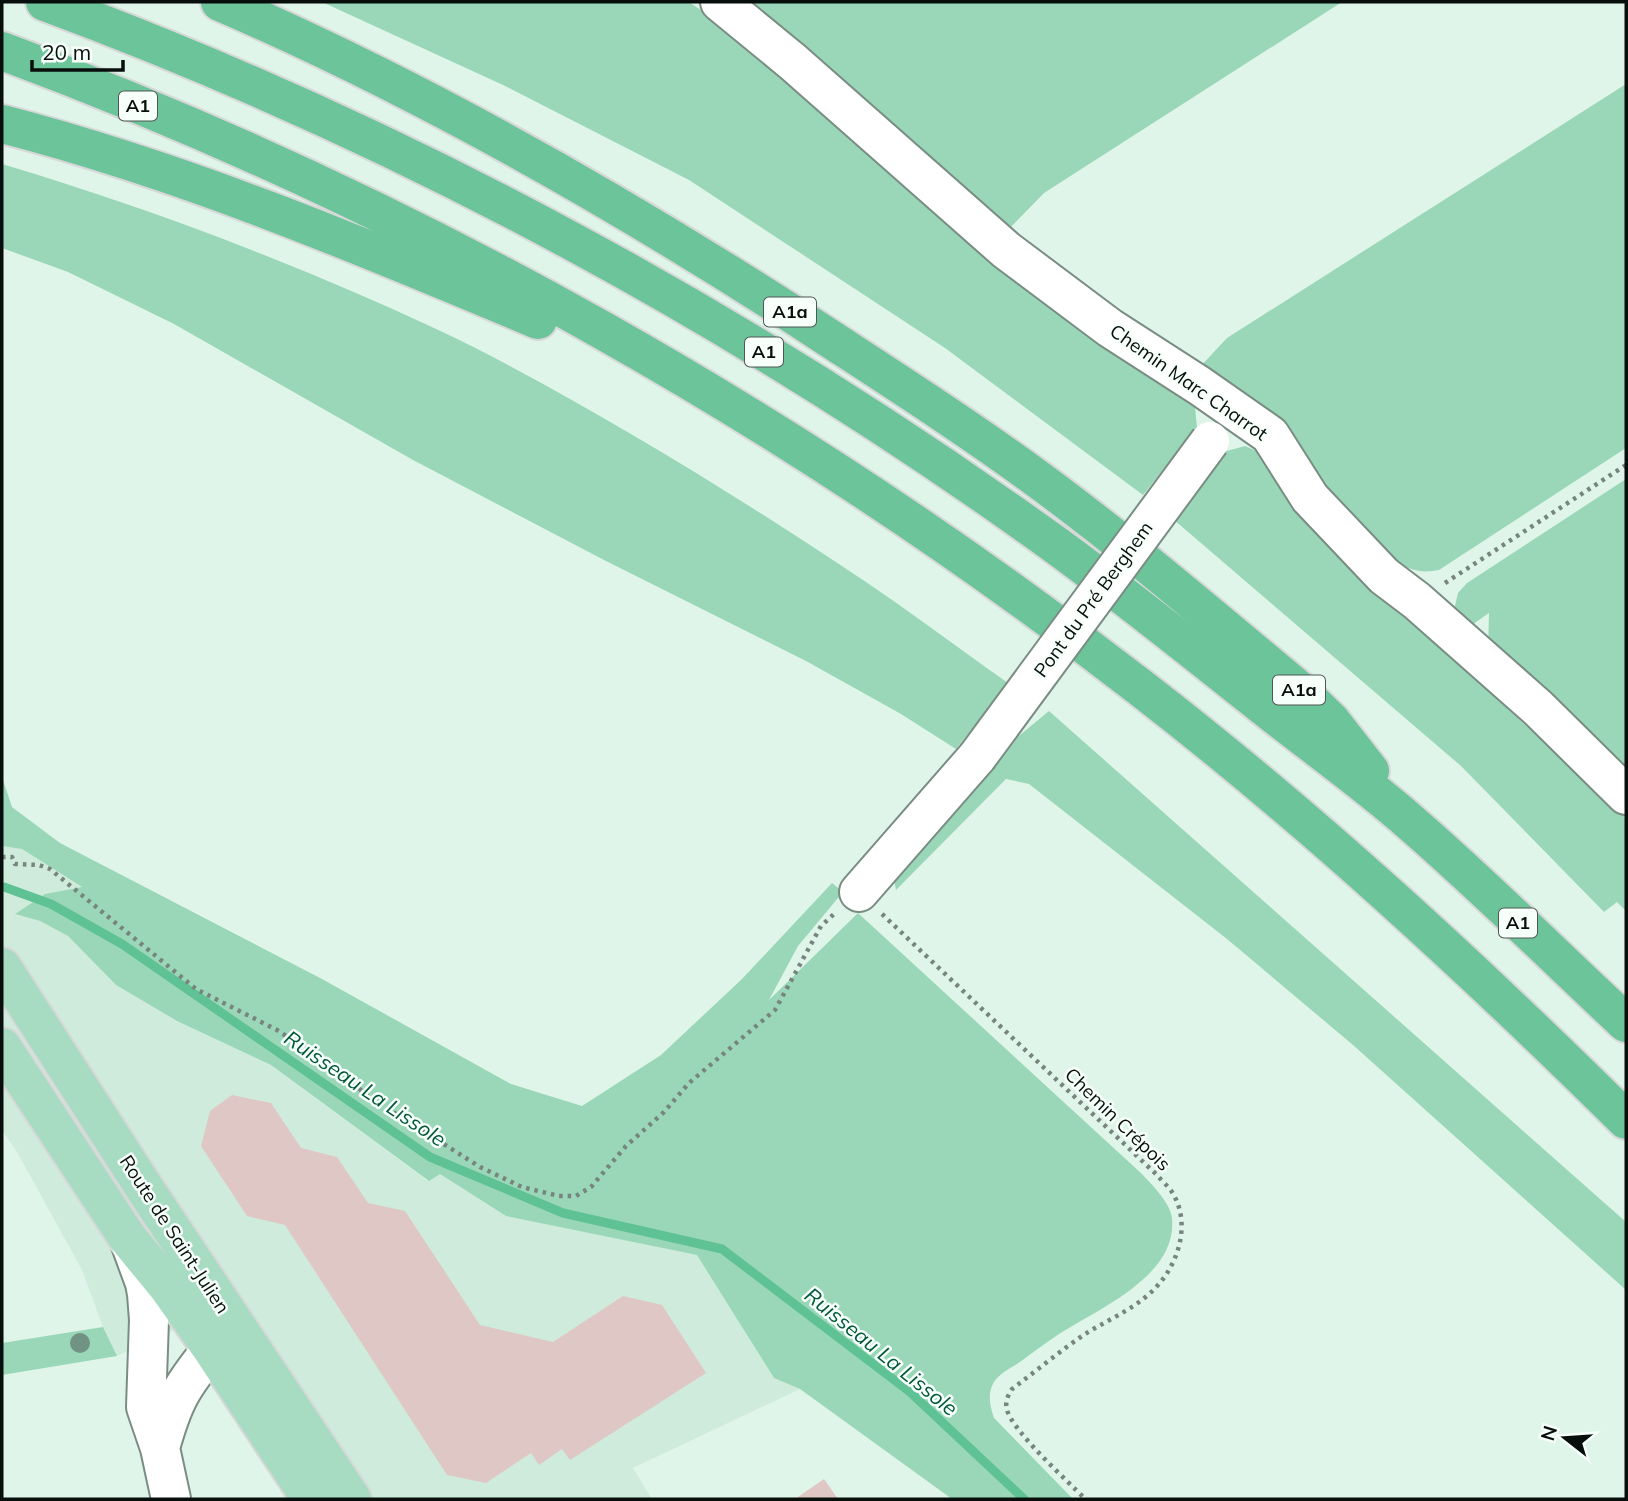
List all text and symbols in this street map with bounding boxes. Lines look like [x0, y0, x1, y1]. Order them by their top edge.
scale bar [32, 28, 122, 72]
text: 20 m [42, 39, 91, 65]
road number: A1 [119, 92, 157, 120]
road number: A1a [764, 298, 816, 326]
street label: Chemin Marc Charrot [1105, 318, 1273, 446]
road number: A1 [745, 338, 783, 366]
street label: Pont du Pré Berghem [1028, 516, 1158, 682]
road number: A1a [1273, 676, 1325, 704]
road number: A1 [1499, 908, 1537, 938]
water label: Ruisseau La Lissole [280, 1024, 451, 1152]
street label: Chemin Crépois [1060, 1062, 1176, 1176]
street label: Route de Saint-Julien [115, 1150, 235, 1318]
water label: Ruisseau La Lissole [800, 1282, 963, 1421]
north arrow [1530, 1403, 1600, 1473]
text: N [1535, 1423, 1562, 1443]

